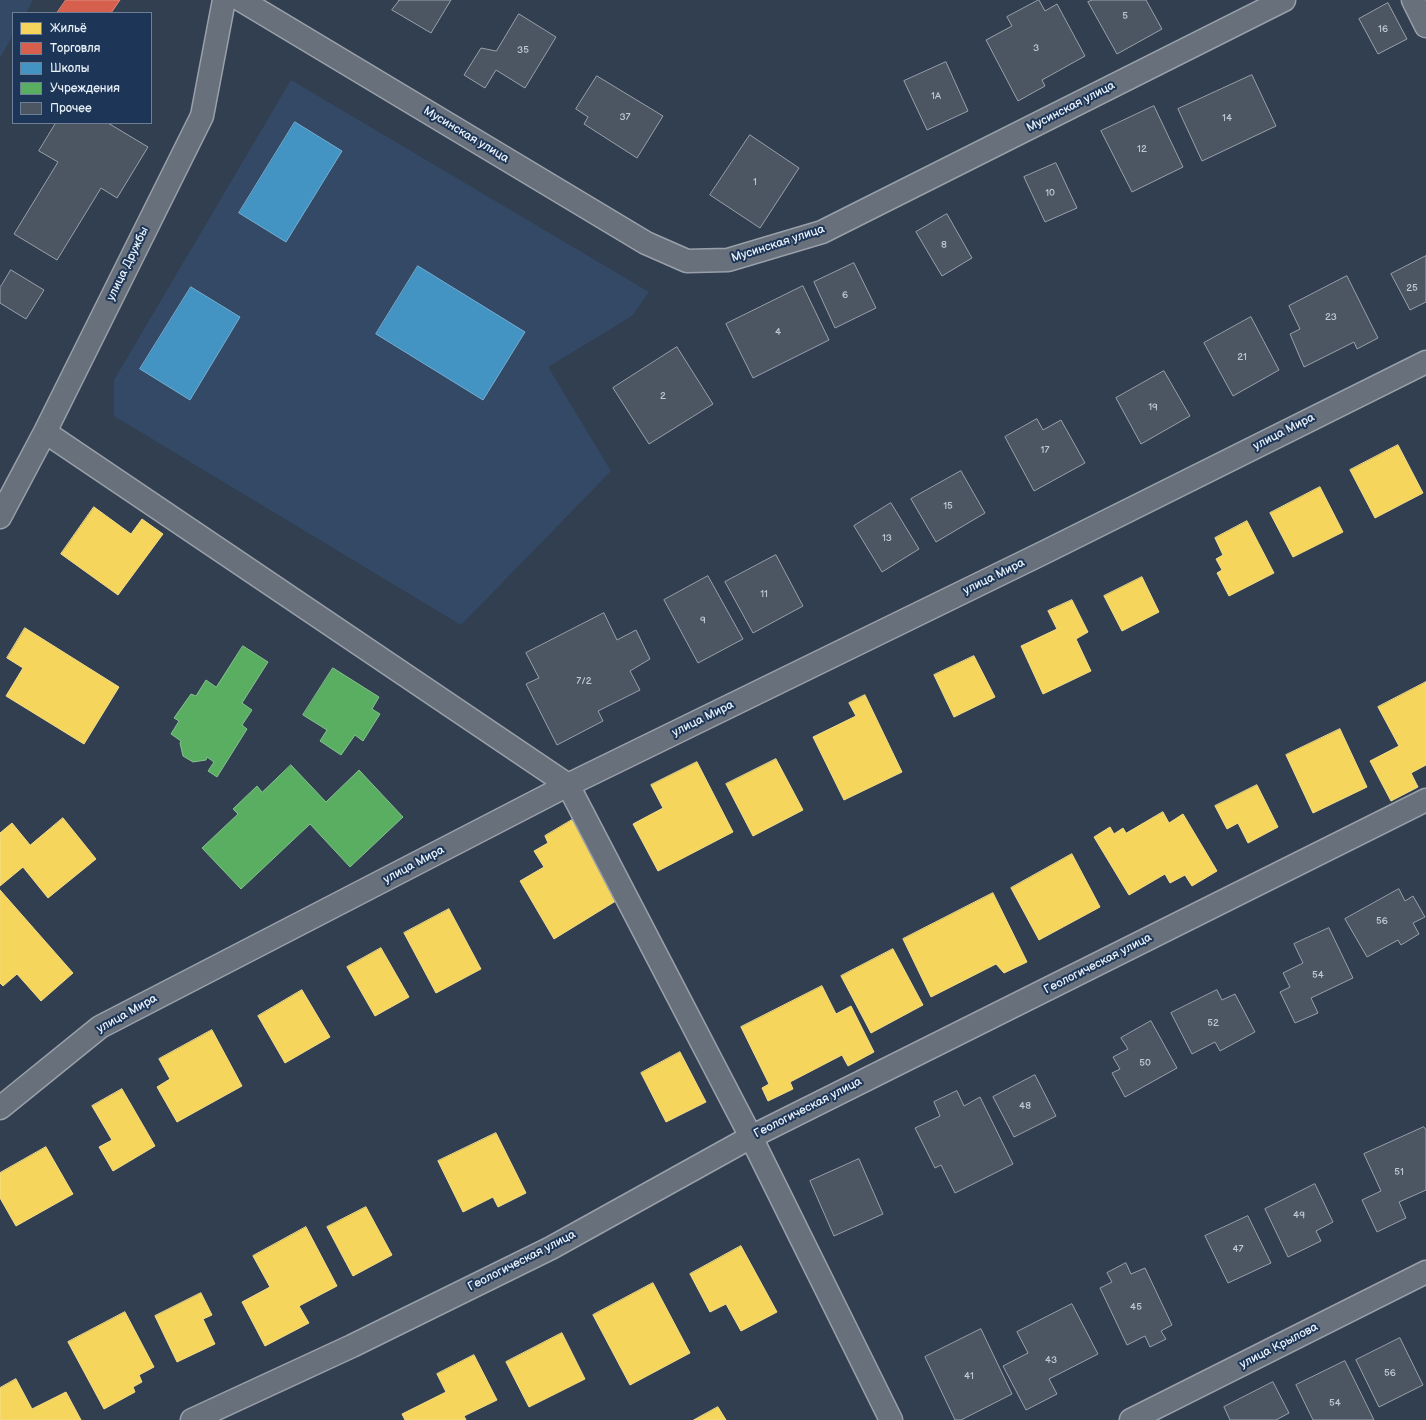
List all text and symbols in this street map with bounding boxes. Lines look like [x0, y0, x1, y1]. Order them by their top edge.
house number: 5 [1122, 10, 1128, 22]
legend [12, 12, 152, 124]
text: Жильё [50, 21, 87, 36]
house number: 16 [1378, 23, 1388, 35]
text: Торговля [50, 41, 100, 56]
house number: 3 [1033, 42, 1039, 54]
house number: 35 [517, 44, 529, 56]
text: Школы [50, 61, 89, 76]
street label: Мусинская улица [1024, 79, 1118, 135]
text: Учреждения [50, 81, 120, 96]
house number: 1А [931, 90, 941, 102]
text: Прочее [50, 101, 92, 116]
street label: Мусинская улица [421, 104, 511, 166]
house number: 37 [619, 111, 631, 123]
house number: 14 [1222, 112, 1232, 124]
house number: 12 [1137, 143, 1147, 155]
house number: 1 [753, 176, 757, 188]
house number: 10 [1045, 187, 1055, 199]
street label: Мусинская улица [730, 222, 826, 266]
street label: улица Дружбы [104, 225, 152, 303]
house number: 8 [941, 239, 947, 251]
house number: 25 [1406, 282, 1418, 294]
house number: 6 [842, 289, 848, 301]
house number: 23 [1325, 311, 1337, 323]
house number: 4 [775, 326, 781, 338]
house number: 21 [1237, 351, 1247, 363]
house number: 2 [660, 390, 666, 402]
house number: 19 [1148, 401, 1158, 413]
street label: улица Мира [1251, 410, 1317, 454]
house number: 17 [1041, 444, 1049, 456]
house number: 15 [943, 500, 953, 512]
house number: 13 [882, 532, 892, 544]
street label: улица Мира [961, 556, 1027, 598]
house number: 11 [760, 588, 768, 600]
house number: 9 [700, 614, 706, 626]
house number: 7/2 [576, 675, 592, 687]
street label: улица Мира [670, 698, 736, 740]
street label: улица Мира [381, 843, 447, 887]
house number: 56 [1376, 915, 1388, 927]
street label: Геологическая улица [1042, 931, 1154, 997]
house number: 54 [1312, 969, 1324, 981]
street label: улица Мира [94, 991, 160, 1037]
house number: 52 [1207, 1017, 1219, 1029]
house number: 50 [1139, 1057, 1151, 1069]
street label: Геологическая улица [752, 1075, 864, 1141]
house number: 48 [1019, 1100, 1031, 1112]
house number: 51 [1394, 1166, 1404, 1178]
house number: 49 [1293, 1209, 1305, 1221]
street label: Геологическая улица [466, 1228, 578, 1294]
house number: 47 [1232, 1243, 1244, 1255]
house number: 45 [1130, 1301, 1142, 1313]
street label: улица Крылова [1237, 1320, 1321, 1372]
house number: 43 [1045, 1354, 1057, 1366]
house number: 56 [1384, 1367, 1396, 1379]
house number: 41 [964, 1370, 974, 1382]
house number: 54 [1329, 1397, 1341, 1409]

